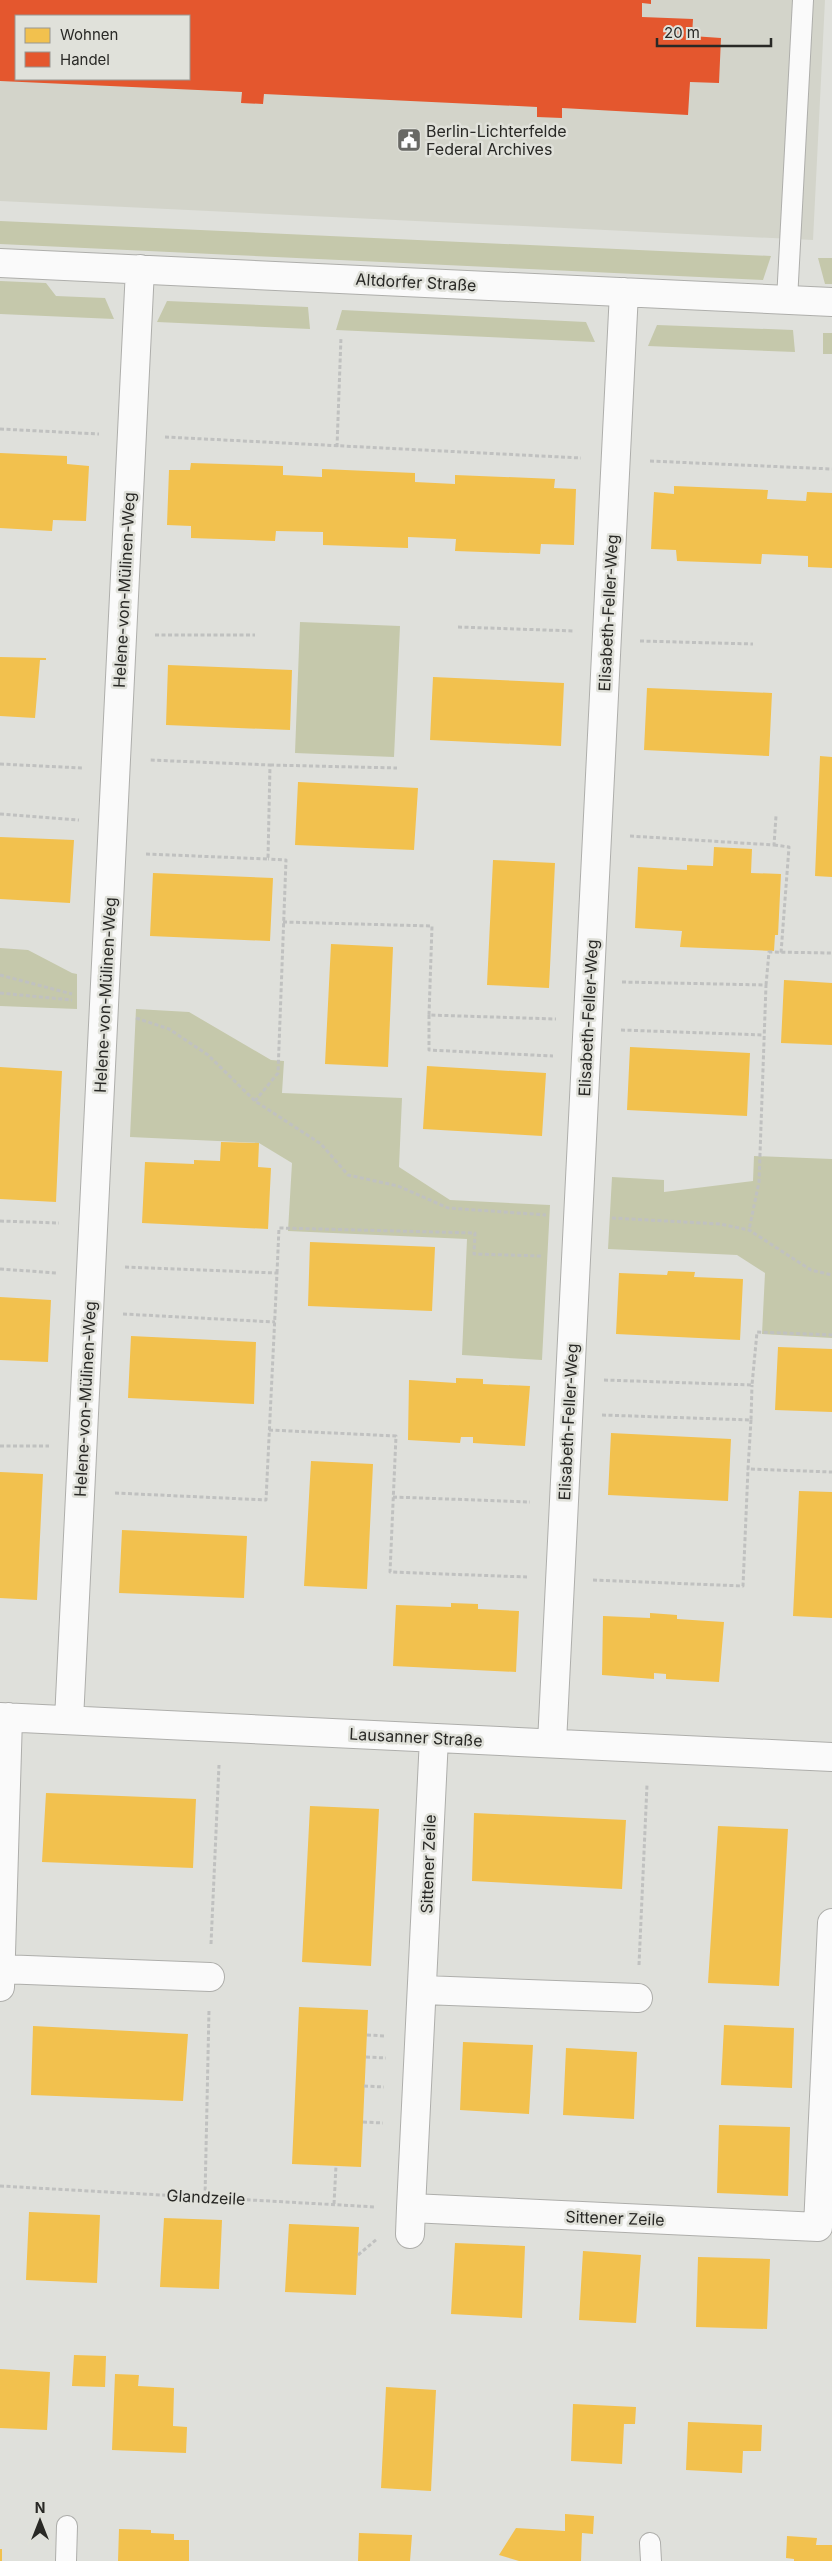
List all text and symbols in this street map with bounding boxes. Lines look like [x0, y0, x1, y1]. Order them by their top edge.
legend [15, 15, 190, 80]
scale bar [657, 15, 771, 47]
text: 20 m [664, 23, 700, 42]
text: Wohnen [60, 25, 118, 44]
text: Handel [60, 50, 110, 69]
place label: Berlin-Lichterfelde Federal Archives [426, 121, 567, 159]
public building icon: Berlin-Lichterfelde Federal Archives [396, 127, 422, 153]
street label: Altdorfer Straße [355, 269, 477, 295]
street label: Helene-von-Mülinen-Weg [109, 492, 139, 688]
street label: Elisabeth-Feller-Weg [594, 534, 622, 692]
street label: Helene-von-Mülinen-Weg [90, 897, 120, 1093]
street label: Elisabeth-Feller-Weg [574, 939, 602, 1097]
street label: Helene-von-Mülinen-Weg [70, 1301, 100, 1497]
street label: Elisabeth-Feller-Weg [554, 1343, 582, 1501]
street label: Lausanner Straße [349, 1724, 483, 1750]
street label: Sittener Zeile [416, 1814, 440, 1914]
street label: Glandzeile [166, 2185, 246, 2209]
street label: Sittener Zeile [565, 2206, 665, 2230]
north arrow [15, 2496, 65, 2546]
text: N [35, 2499, 45, 2516]

